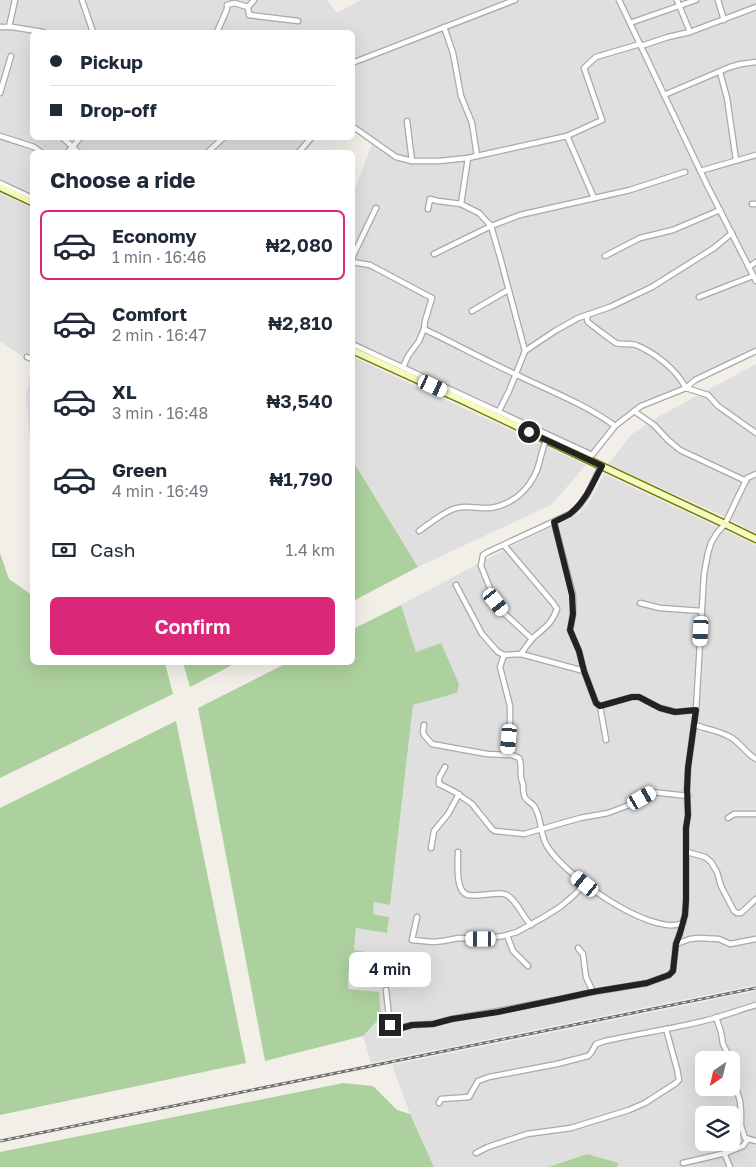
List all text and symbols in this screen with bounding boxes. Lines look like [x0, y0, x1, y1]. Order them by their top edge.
text: Pickup [80, 50, 143, 73]
text: Drop-off [80, 98, 157, 121]
text: Choose a ride [50, 166, 196, 193]
icon: car [52, 223, 97, 268]
text: Economy [112, 224, 197, 247]
text: ₦2,080 [266, 233, 333, 256]
text: 1 min · 16:46 [112, 247, 207, 267]
icon: car [52, 301, 97, 346]
text: Comfort [112, 302, 187, 325]
text: ₦2,810 [268, 311, 333, 334]
text: 2 min · 16:47 [112, 325, 207, 345]
car [416, 373, 449, 399]
icon: car [52, 379, 97, 424]
text: XL [112, 380, 137, 403]
text: ₦3,540 [266, 389, 333, 412]
text: 3 min · 16:48 [112, 403, 208, 423]
route start [518, 421, 540, 443]
icon: car [52, 457, 97, 502]
text: Green [112, 458, 167, 481]
text: ₦1,790 [270, 467, 333, 490]
text: 4 min · 16:49 [112, 481, 209, 501]
icon: cash [50, 536, 78, 564]
text: Cash [90, 538, 135, 561]
text: 1.4 km [285, 540, 335, 560]
car [480, 586, 511, 618]
button: Confirm [50, 597, 335, 655]
car [692, 616, 709, 646]
car [500, 723, 517, 755]
car [625, 784, 658, 812]
car [568, 869, 601, 899]
car [466, 932, 496, 947]
callout: 4 min [349, 952, 431, 988]
text: 4 min [369, 959, 411, 979]
route end [379, 1014, 401, 1036]
north arrow [695, 1051, 740, 1096]
map controls [695, 1051, 740, 1151]
button: layers [695, 1106, 740, 1151]

